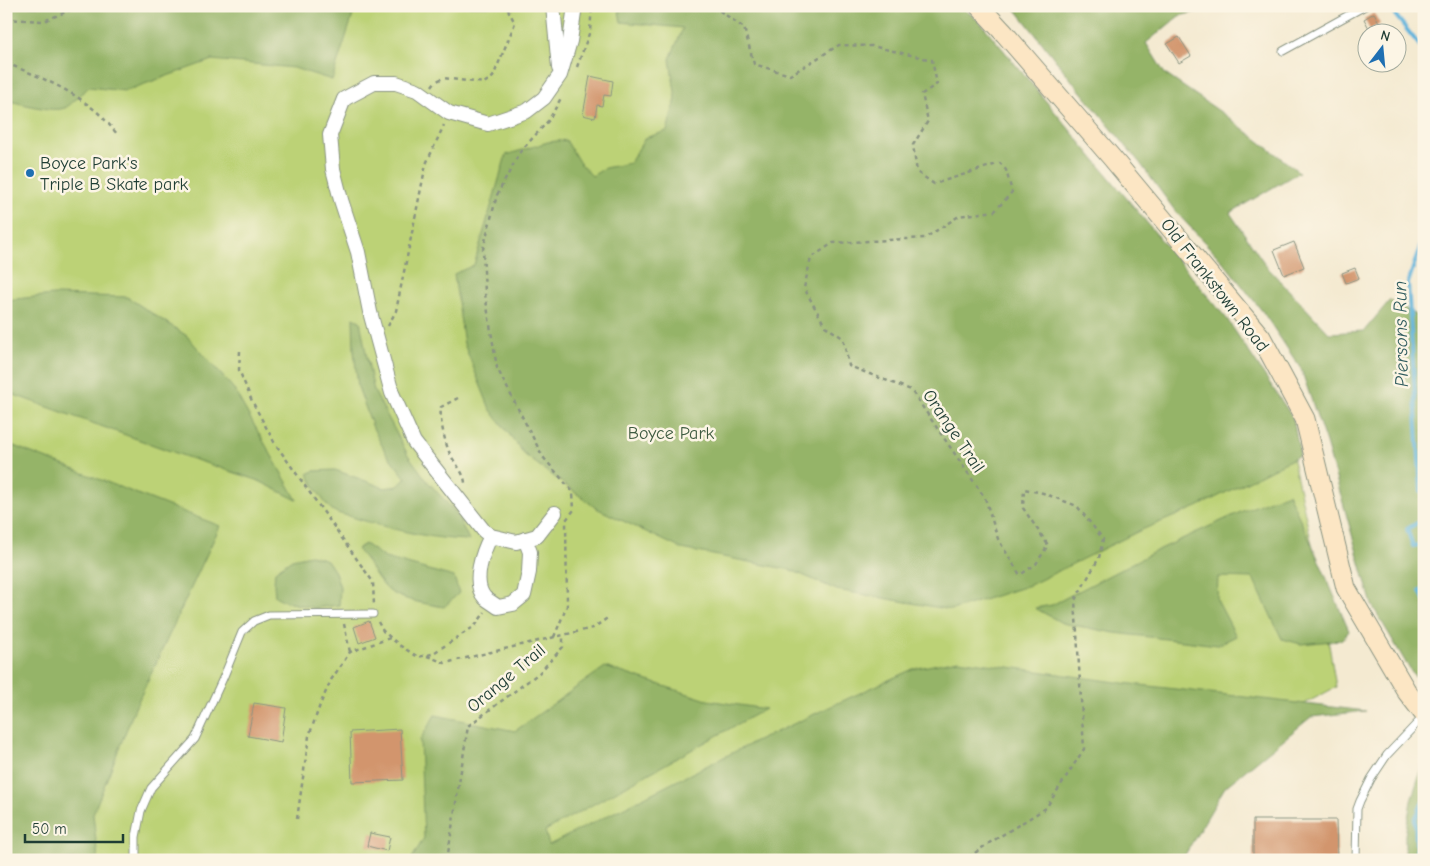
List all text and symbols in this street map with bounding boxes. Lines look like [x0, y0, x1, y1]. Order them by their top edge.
north arrow [1358, 22, 1408, 72]
text: N [1379, 27, 1392, 45]
place label: Boyce Park's Triple B Skate park [40, 153, 189, 195]
marker: Boyce Park's Triple B Skate park [24, 167, 36, 179]
street label: Old Frankstown Road [1156, 215, 1273, 356]
water label: Piersons Run [1389, 281, 1413, 387]
street label: Orange Trail [918, 386, 989, 477]
park label: Boyce Park [628, 423, 715, 444]
street label: Orange Trail [463, 640, 550, 717]
scale bar [25, 811, 122, 843]
text: 50 m [32, 820, 67, 838]

